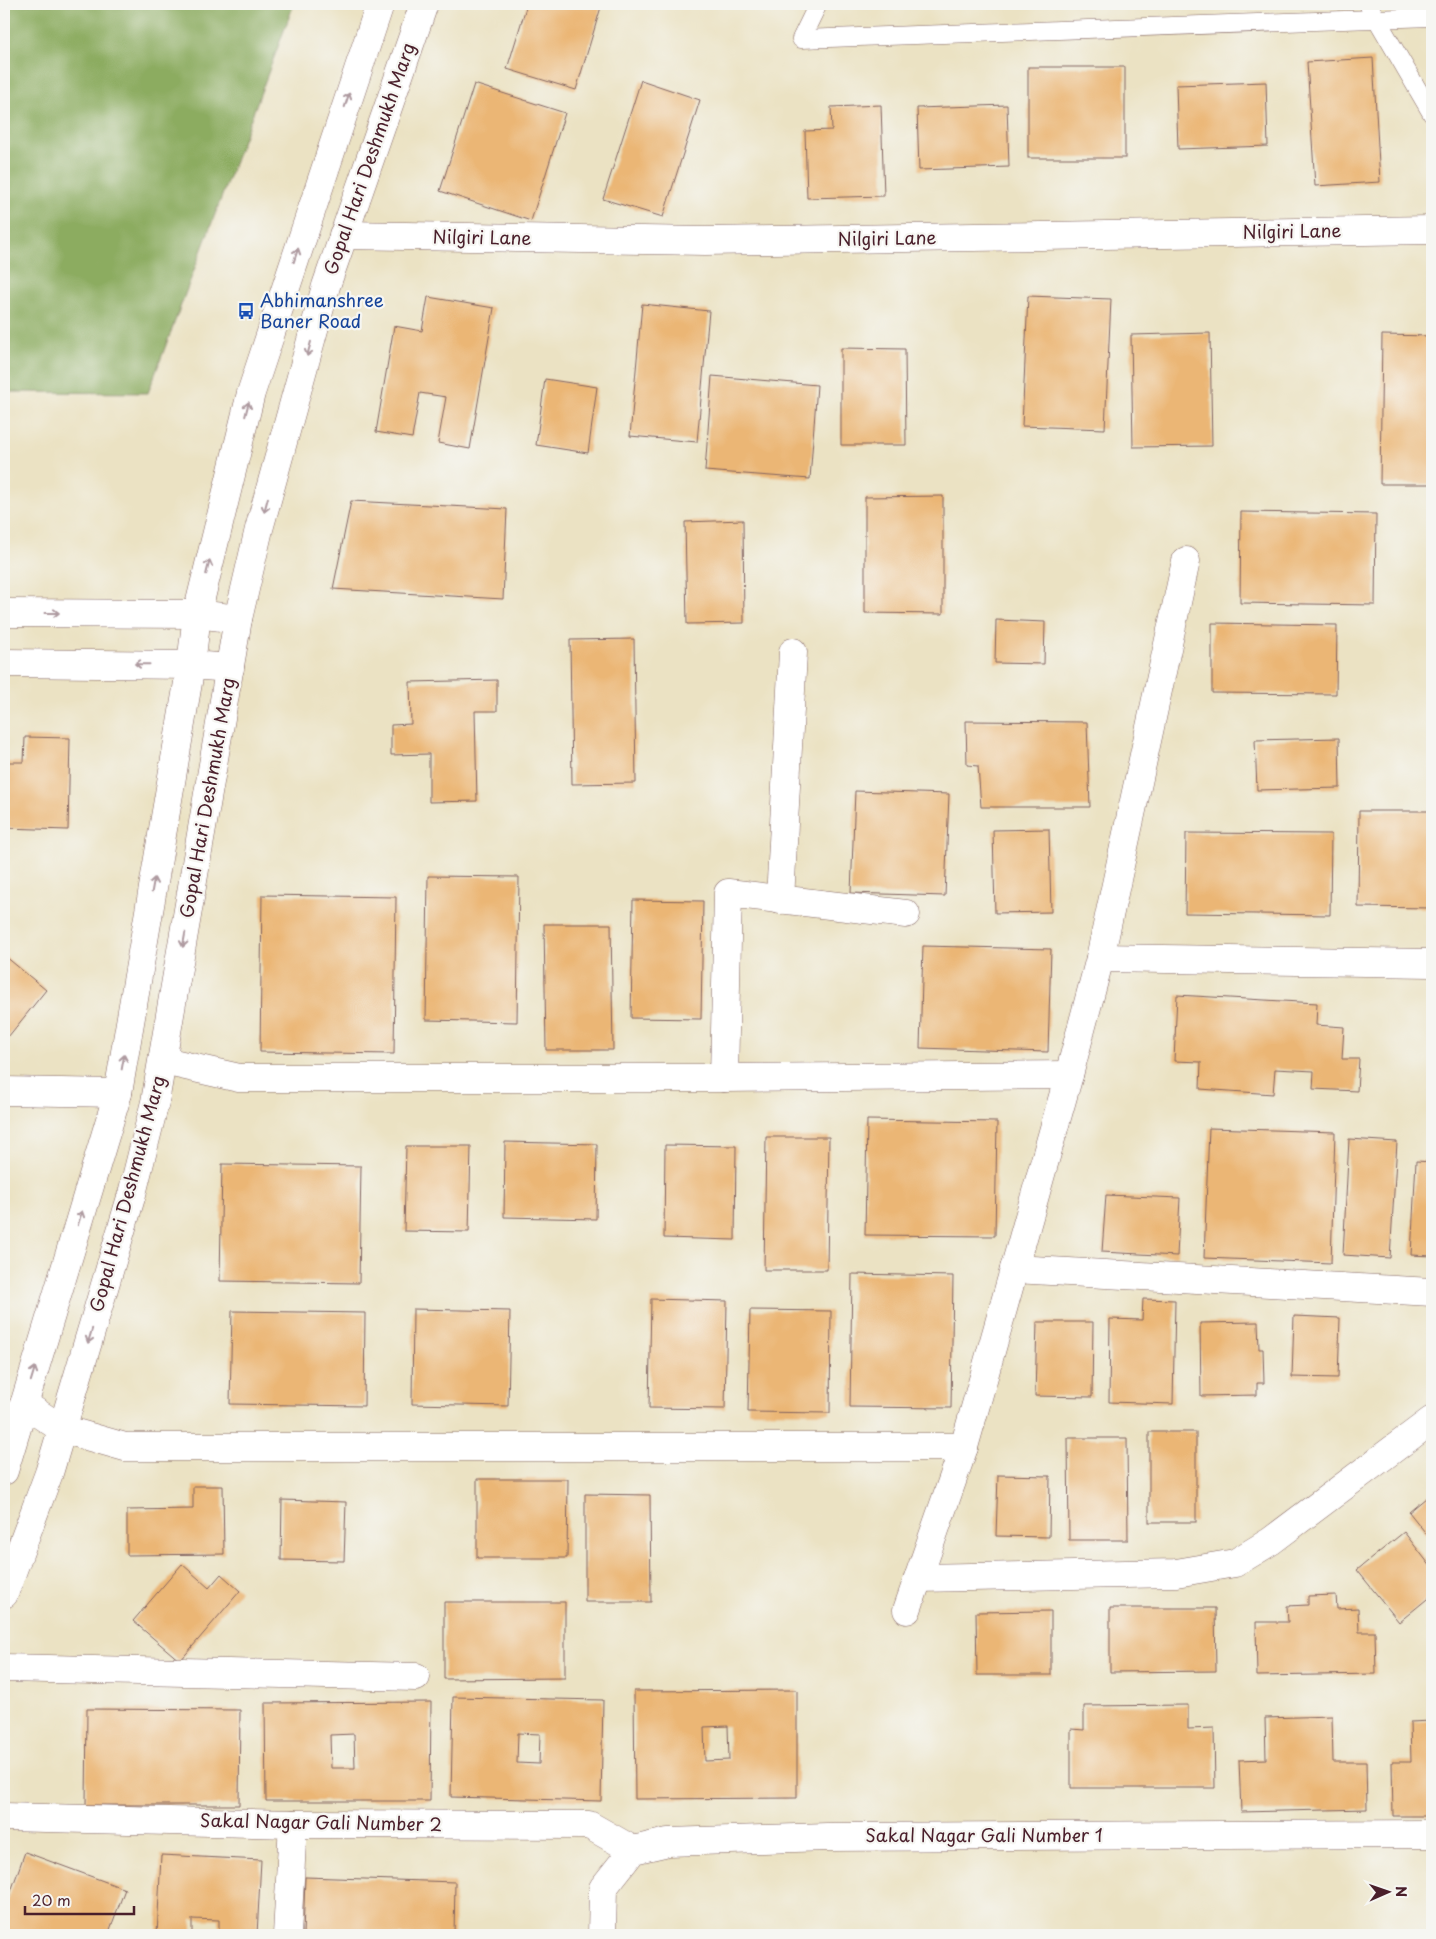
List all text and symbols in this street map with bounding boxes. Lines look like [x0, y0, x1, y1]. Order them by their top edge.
street label: Gopal Hari Deshmukh Marg [316, 39, 421, 278]
one-way arrow [343, 93, 352, 109]
street label: Nilgiri Lane [1242, 216, 1342, 245]
street label: Nilgiri Lane [432, 222, 532, 251]
street label: Nilgiri Lane [837, 223, 937, 252]
one-way arrow [292, 247, 302, 263]
place label: Abhimanshree Baner Road [260, 286, 384, 334]
bus stop icon: Abhimanshree Baner Road [236, 301, 256, 321]
one-way arrow [303, 340, 313, 356]
one-way arrow [243, 402, 252, 418]
one-way arrow [260, 497, 270, 513]
one-way arrow [204, 560, 213, 576]
one-way arrow [44, 608, 60, 618]
one-way arrow [134, 660, 150, 669]
street label: Gopal Hari Deshmukh Marg [172, 675, 241, 920]
one-way arrow [149, 877, 159, 893]
one-way arrow [179, 932, 189, 948]
one-way arrow [119, 1054, 129, 1070]
street label: Gopal Hari Deshmukh Marg [82, 1072, 171, 1315]
one-way arrow [75, 1211, 85, 1227]
one-way arrow [84, 1328, 94, 1344]
one-way arrow [29, 1367, 39, 1383]
street label: Sakal Nagar Gali Number 2 [200, 1806, 442, 1837]
street label: Sakal Nagar Gali Number 1 [865, 1821, 1103, 1848]
north arrow [1364, 1866, 1414, 1916]
scale bar [25, 1884, 134, 1916]
text: N [1391, 1886, 1412, 1897]
text: 20 m [32, 1888, 71, 1911]

